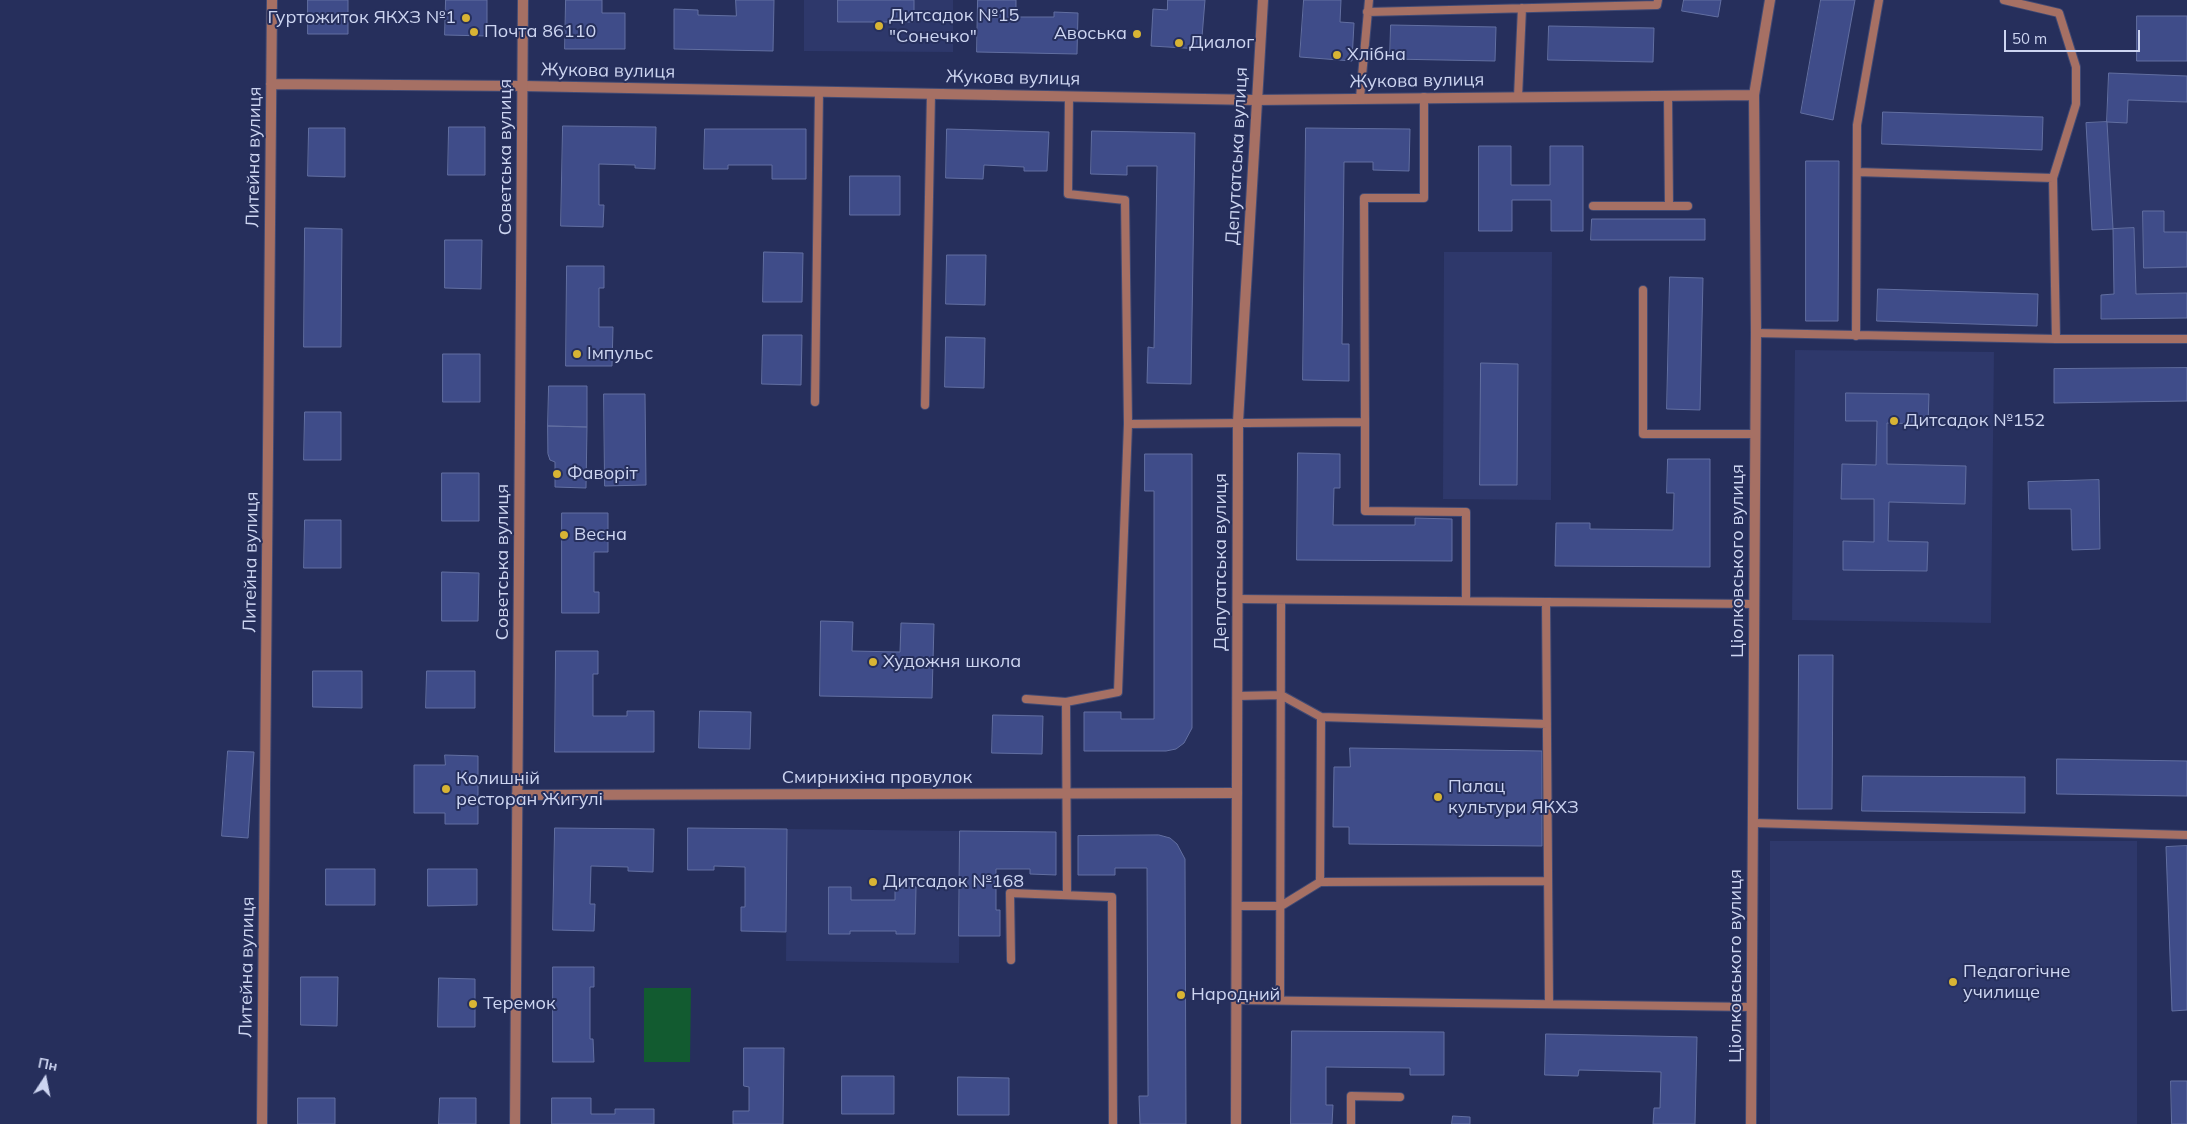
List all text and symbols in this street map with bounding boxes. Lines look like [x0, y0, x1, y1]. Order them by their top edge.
place label: Дитсадок №15 "Сонечко" [889, 5, 1019, 48]
place label: Гуртожиток ЯКХЗ №1 [267, 7, 456, 29]
marker: Гуртожиток ЯКХЗ №1 [460, 12, 472, 24]
marker: Дитсадок №15 "Сонечко" [873, 20, 885, 32]
scale bar [2007, 20, 2143, 52]
place label: Почта 86110 [484, 21, 596, 43]
place label: Авоська [1054, 23, 1127, 45]
marker: Почта 86110 [468, 26, 480, 38]
marker: Авоська [1131, 28, 1143, 40]
text: 50 m [2012, 29, 2047, 48]
place label: Диалог [1189, 32, 1254, 54]
marker: Диалог [1173, 37, 1185, 49]
place label: Хлібна [1347, 44, 1406, 66]
marker: Хлібна [1331, 49, 1343, 61]
street label: Жукова вулиця [541, 59, 675, 83]
street label: Жукова вулиця [946, 66, 1080, 90]
street label: Депутатська вулиця [1222, 67, 1252, 245]
street label: Жукова вулиця [1350, 69, 1484, 93]
street label: Советська вулиця [495, 79, 517, 235]
street label: Литейна вулиця [242, 86, 266, 228]
place label: Імпульс [587, 343, 653, 365]
marker: Імпульс [571, 348, 583, 360]
place label: Дитсадок №152 [1904, 410, 2045, 432]
marker: Дитсадок №152 [1888, 415, 1900, 427]
place label: Фаворіт [567, 463, 638, 485]
street label: Ціолковського вулиця [1727, 464, 1749, 658]
marker: Фаворіт [551, 468, 563, 480]
street label: Депутатська вулиця [1210, 473, 1232, 651]
street label: Советська вулиця [492, 484, 514, 640]
street label: Литейна вулиця [239, 491, 263, 633]
place label: Весна [574, 524, 627, 546]
marker: Весна [558, 529, 570, 541]
place label: Художня школа [883, 651, 1021, 673]
marker: Художня школа [867, 656, 879, 668]
street label: Смирнихіна провулок [782, 767, 972, 789]
place label: Колишній ресторан Жигулі [456, 768, 603, 811]
place label: Палац культури ЯКХЗ [1448, 776, 1579, 819]
marker: Колишній ресторан Жигулі [440, 783, 452, 795]
marker: Палац культури ЯКХЗ [1432, 791, 1444, 803]
street label: Ціолковського вулиця [1725, 869, 1747, 1063]
place label: Дитсадок №168 [883, 871, 1024, 893]
marker: Дитсадок №168 [867, 876, 879, 888]
street label: Литейна вулиця [235, 896, 259, 1038]
place label: Педагогічне училище [1963, 961, 2070, 1004]
marker: Педагогічне училище [1947, 976, 1959, 988]
place label: Народний [1191, 984, 1280, 1006]
marker: Народний [1175, 989, 1187, 1001]
place label: Теремок [483, 993, 556, 1015]
marker: Теремок [467, 998, 479, 1010]
north arrow [20, 1054, 70, 1104]
text: Пн [37, 1054, 59, 1075]

